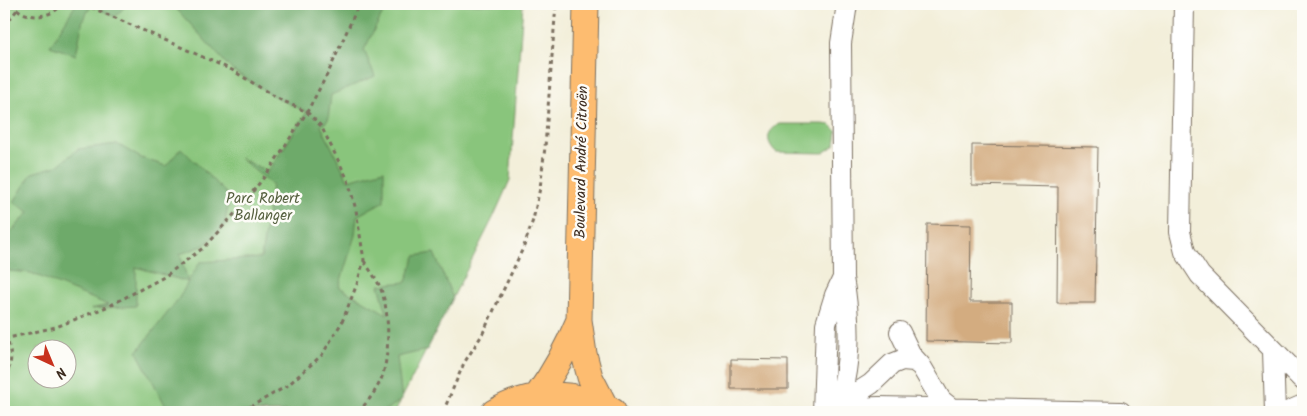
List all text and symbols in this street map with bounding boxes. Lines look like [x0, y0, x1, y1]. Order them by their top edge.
street label: Boulevard André Citroën [569, 85, 595, 239]
park label: Parc Robert Ballanger [226, 187, 300, 228]
north arrow [28, 338, 78, 388]
text: N [49, 362, 71, 384]

